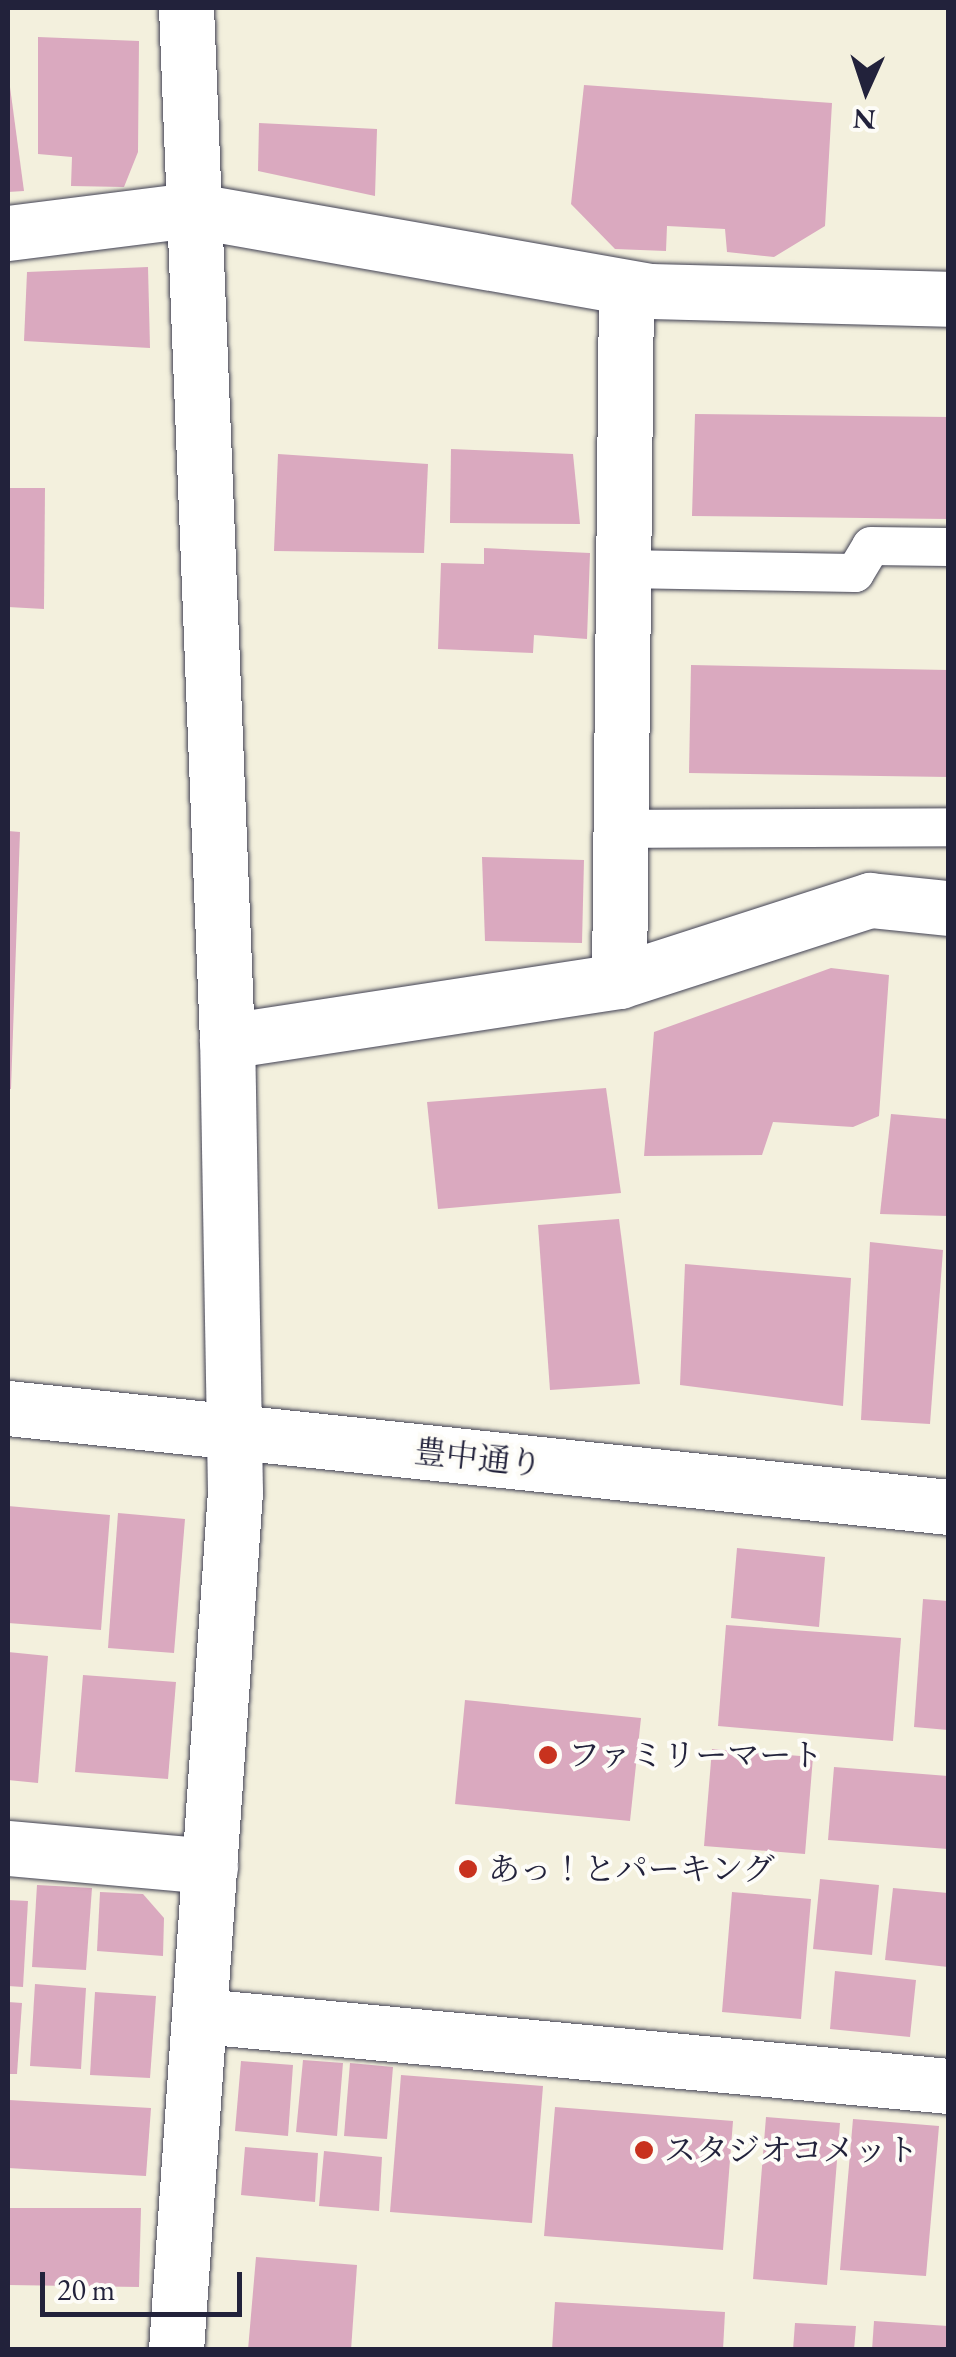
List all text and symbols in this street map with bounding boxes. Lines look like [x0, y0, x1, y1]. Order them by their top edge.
north arrow [816, 40, 916, 140]
text: N [852, 101, 877, 139]
street label: 豊中通り [412, 1432, 544, 1484]
place label: ファミリーマート [568, 1736, 824, 1774]
marker: ファミリーマート [537, 1744, 559, 1766]
place label: あっ！とパーキング [488, 1850, 776, 1888]
marker: あっ！とパーキング [457, 1858, 479, 1880]
place label: スタジオコメット [664, 2131, 920, 2169]
marker: スタジオコメット [633, 2139, 655, 2161]
scale bar [45, 2252, 248, 2314]
text: 20 m [57, 2270, 115, 2309]

